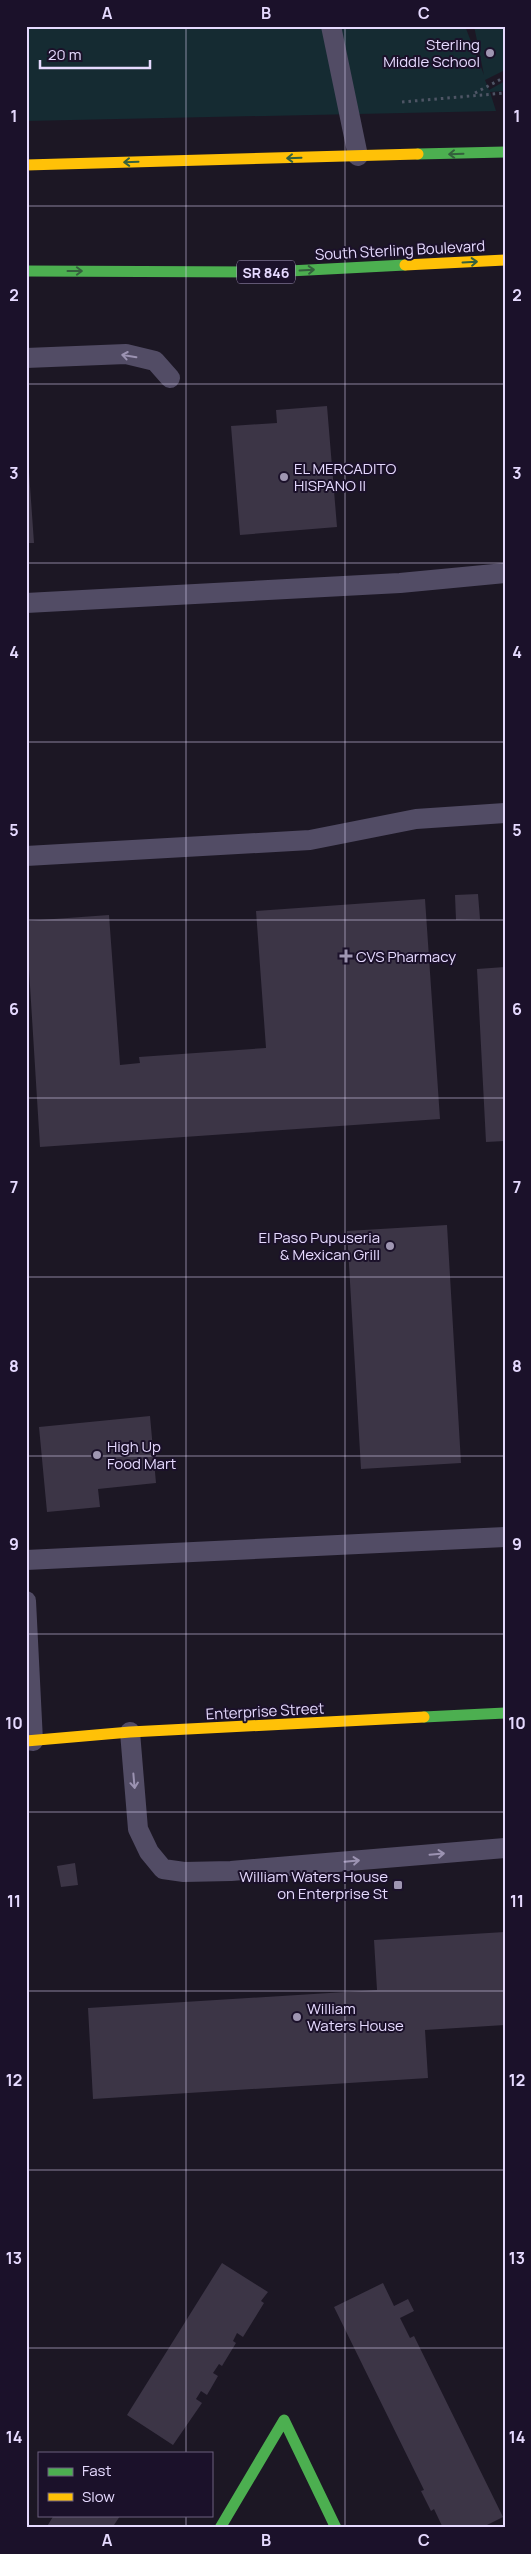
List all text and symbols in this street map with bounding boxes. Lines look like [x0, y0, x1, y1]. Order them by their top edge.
text: A [102, 2, 113, 24]
text: B [261, 2, 271, 24]
text: C [418, 2, 430, 24]
place label: Sterling Middle School [383, 34, 480, 72]
scale bar [40, 38, 150, 70]
text: 20 m [48, 44, 81, 65]
marker: Sterling Middle School [484, 47, 496, 59]
text: 1 [10, 105, 18, 127]
text: 1 [513, 105, 521, 127]
one-way arrow [448, 149, 464, 158]
one-way arrow [286, 153, 302, 163]
one-way arrow [123, 157, 140, 167]
street label: South Sterling Boulevard [314, 235, 486, 265]
one-way arrow [461, 257, 477, 266]
road number: SR 846 [237, 260, 295, 284]
one-way arrow [299, 265, 315, 275]
one-way arrow [66, 266, 83, 276]
text: 2 [9, 284, 19, 306]
text: 2 [512, 284, 522, 306]
one-way arrow [122, 350, 138, 360]
place label: EL MERCADITO HISPANO II [294, 458, 396, 496]
text: 3 [9, 462, 19, 484]
text: 3 [512, 462, 522, 484]
marker: EL MERCADITO HISPANO II [278, 471, 290, 483]
text: 4 [9, 641, 19, 663]
text: 4 [512, 641, 522, 663]
text: 5 [9, 819, 19, 841]
text: 5 [512, 819, 522, 841]
place label: CVS Pharmacy [356, 946, 456, 967]
marker: CVS Pharmacy [340, 950, 352, 962]
text: 6 [9, 998, 19, 1020]
text: 6 [512, 998, 522, 1020]
text: 7 [10, 1176, 18, 1198]
text: 7 [513, 1176, 521, 1198]
place label: El Paso Pupuseria & Mexican Grill [259, 1227, 380, 1265]
marker: El Paso Pupuseria & Mexican Grill [384, 1240, 396, 1252]
text: 8 [9, 1355, 19, 1377]
text: 8 [512, 1355, 522, 1377]
place label: High Up Food Mart [107, 1436, 176, 1474]
marker: High Up Food Mart [91, 1449, 103, 1461]
text: 9 [9, 1533, 19, 1555]
text: 9 [512, 1533, 522, 1555]
street label: Enterprise Street [205, 1697, 325, 1725]
text: 10 [5, 1712, 23, 1734]
text: 10 [508, 1712, 526, 1734]
one-way arrow [129, 1773, 139, 1789]
one-way arrow [429, 1849, 445, 1859]
one-way arrow [344, 1857, 360, 1866]
place label: William Waters House on Enterprise St [239, 1866, 388, 1904]
marker: William Waters House on Enterprise St [392, 1879, 404, 1891]
text: 11 [7, 1890, 21, 1912]
text: 11 [510, 1890, 524, 1912]
place label: William Waters House [307, 1998, 404, 2036]
marker: William Waters House [291, 2011, 303, 2023]
text: 12 [6, 2069, 22, 2091]
text: 12 [509, 2069, 525, 2091]
text: 13 [6, 2247, 22, 2269]
text: 13 [509, 2247, 525, 2269]
text: 14 [6, 2426, 22, 2448]
text: 14 [509, 2426, 525, 2448]
legend [38, 2452, 212, 2516]
text: Fast [82, 2460, 111, 2481]
text: Slow [82, 2486, 115, 2507]
text: A [102, 2529, 113, 2551]
text: B [261, 2529, 271, 2551]
text: C [418, 2529, 430, 2551]

